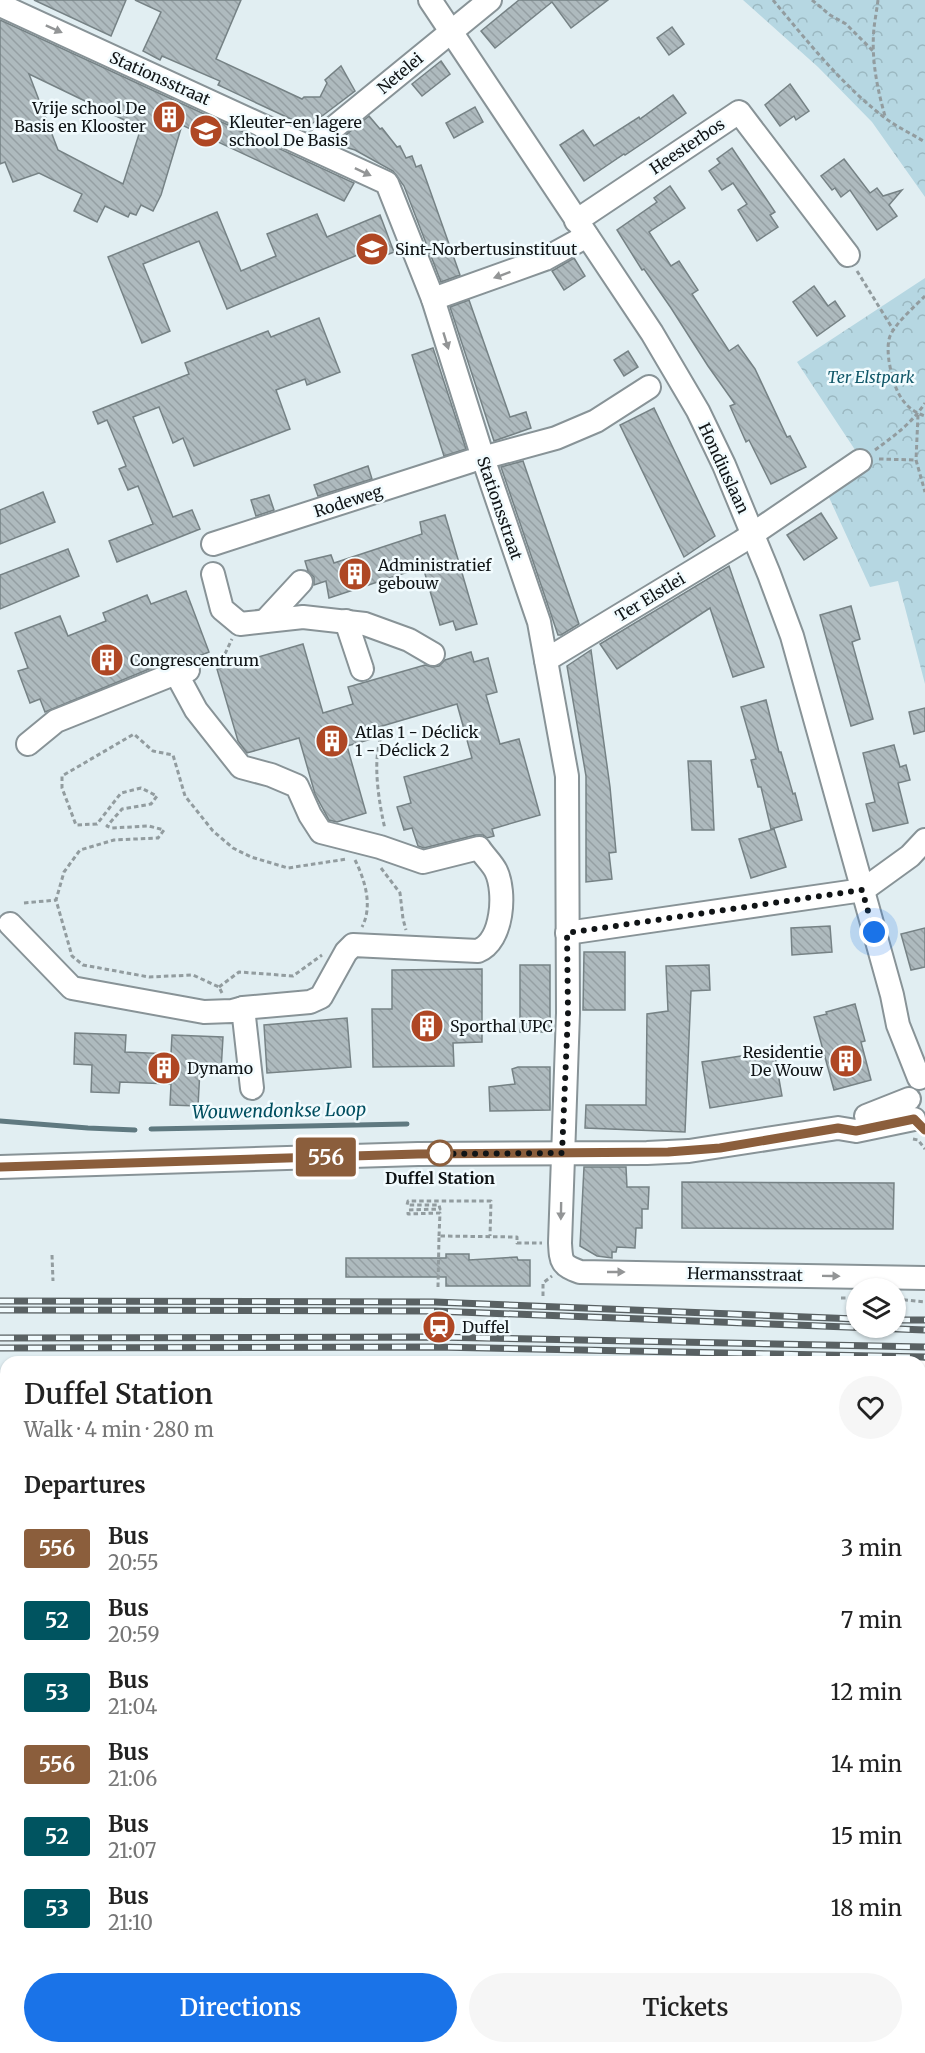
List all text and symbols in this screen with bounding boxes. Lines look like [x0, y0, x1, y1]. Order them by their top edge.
one-way arrow [45, 24, 62, 33]
street label: Stationsstraat [107, 47, 214, 109]
street label: Netelei [373, 48, 427, 98]
place label: Vrije school De Basis en Klooster [14, 98, 146, 136]
building icon: Vrije school De Basis en Klooster [151, 99, 187, 135]
place label: Kleuter-en lagere school De Basis [229, 112, 362, 150]
school or university icon: Kleuter-en lagere school De Basis [188, 113, 224, 149]
street label: Heesterbos [646, 114, 728, 178]
one-way arrow [355, 168, 372, 177]
school or university icon: Sint-Norbertusinstituut [354, 231, 390, 267]
place label: Sint-Norbertusinstituut [395, 239, 578, 259]
one-way arrow [493, 270, 511, 280]
one-way arrow [442, 332, 451, 350]
park label: Ter Elstpark [827, 367, 915, 387]
street label: Hondiuslaan [694, 419, 754, 517]
street label: Stationsstraat [473, 454, 527, 563]
street label: Rodeweg [311, 480, 385, 521]
place label: Administratief gebouw [377, 555, 492, 593]
building icon: Administratief gebouw [337, 556, 373, 592]
street label: Ter Elstlei [612, 568, 688, 626]
building icon: Congrescentrum [89, 642, 125, 678]
place label: Congrescentrum [130, 650, 259, 670]
place label: Atlas 1 - Déclick 1 - Déclick 2 [354, 722, 480, 760]
building icon: Atlas 1 - Déclick 1 - Déclick 2 [314, 723, 350, 759]
your location [859, 917, 889, 947]
building icon: Sporthal UPC [409, 1008, 445, 1044]
place label: Sporthal UPC [450, 1016, 553, 1036]
place label: Residentie De Wouw [742, 1042, 823, 1080]
building icon: Residentie De Wouw [828, 1043, 864, 1079]
building icon: Dynamo [146, 1050, 182, 1086]
place label: Dynamo [187, 1058, 253, 1078]
water label: Wouwendonkse Loop [192, 1097, 366, 1124]
line badge: 556 [292, 1138, 360, 1176]
marker: Duffel Station [427, 1140, 453, 1166]
text: 556 [308, 1144, 344, 1171]
place label: Duffel Station [385, 1168, 495, 1188]
one-way arrow [556, 1201, 566, 1220]
street label: Hermansstraat [687, 1263, 804, 1285]
one-way arrow [607, 1267, 626, 1277]
one-way arrow [821, 1271, 840, 1281]
map controls [846, 1278, 906, 1338]
button: layers [846, 1278, 906, 1338]
station icon: Duffel [421, 1309, 457, 1345]
place label: Duffel [462, 1317, 510, 1337]
text: Duffel Station [24, 1376, 213, 1412]
button: heart [839, 1376, 902, 1439]
text: Walk · 4 min · 280 m [24, 1417, 214, 1442]
text: Departures [24, 1471, 146, 1499]
text: Bus [108, 1522, 149, 1550]
text: 3 min [841, 1534, 902, 1562]
text: 556 [39, 1535, 75, 1562]
text: 20:55 [108, 1550, 159, 1575]
text: Bus [108, 1594, 149, 1622]
text: 7 min [841, 1606, 902, 1634]
text: 52 [45, 1607, 69, 1634]
text: 20:59 [108, 1622, 160, 1647]
text: Bus [108, 1666, 149, 1694]
text: 12 min [831, 1678, 902, 1706]
text: 53 [45, 1679, 69, 1706]
text: 21:04 [108, 1694, 157, 1719]
text: Bus [108, 1738, 149, 1766]
text: 14 min [831, 1750, 902, 1778]
text: 556 [39, 1751, 75, 1778]
text: 21:06 [108, 1766, 157, 1791]
text: Bus [108, 1810, 149, 1838]
text: 15 min [831, 1822, 902, 1850]
text: 52 [45, 1823, 69, 1850]
text: 21:07 [108, 1838, 156, 1863]
text: Bus [108, 1882, 149, 1910]
text: 18 min [831, 1894, 902, 1922]
text: 53 [45, 1895, 69, 1922]
text: 21:10 [108, 1910, 153, 1935]
button: Directions [24, 1973, 457, 2042]
button: Tickets [469, 1973, 902, 2042]

